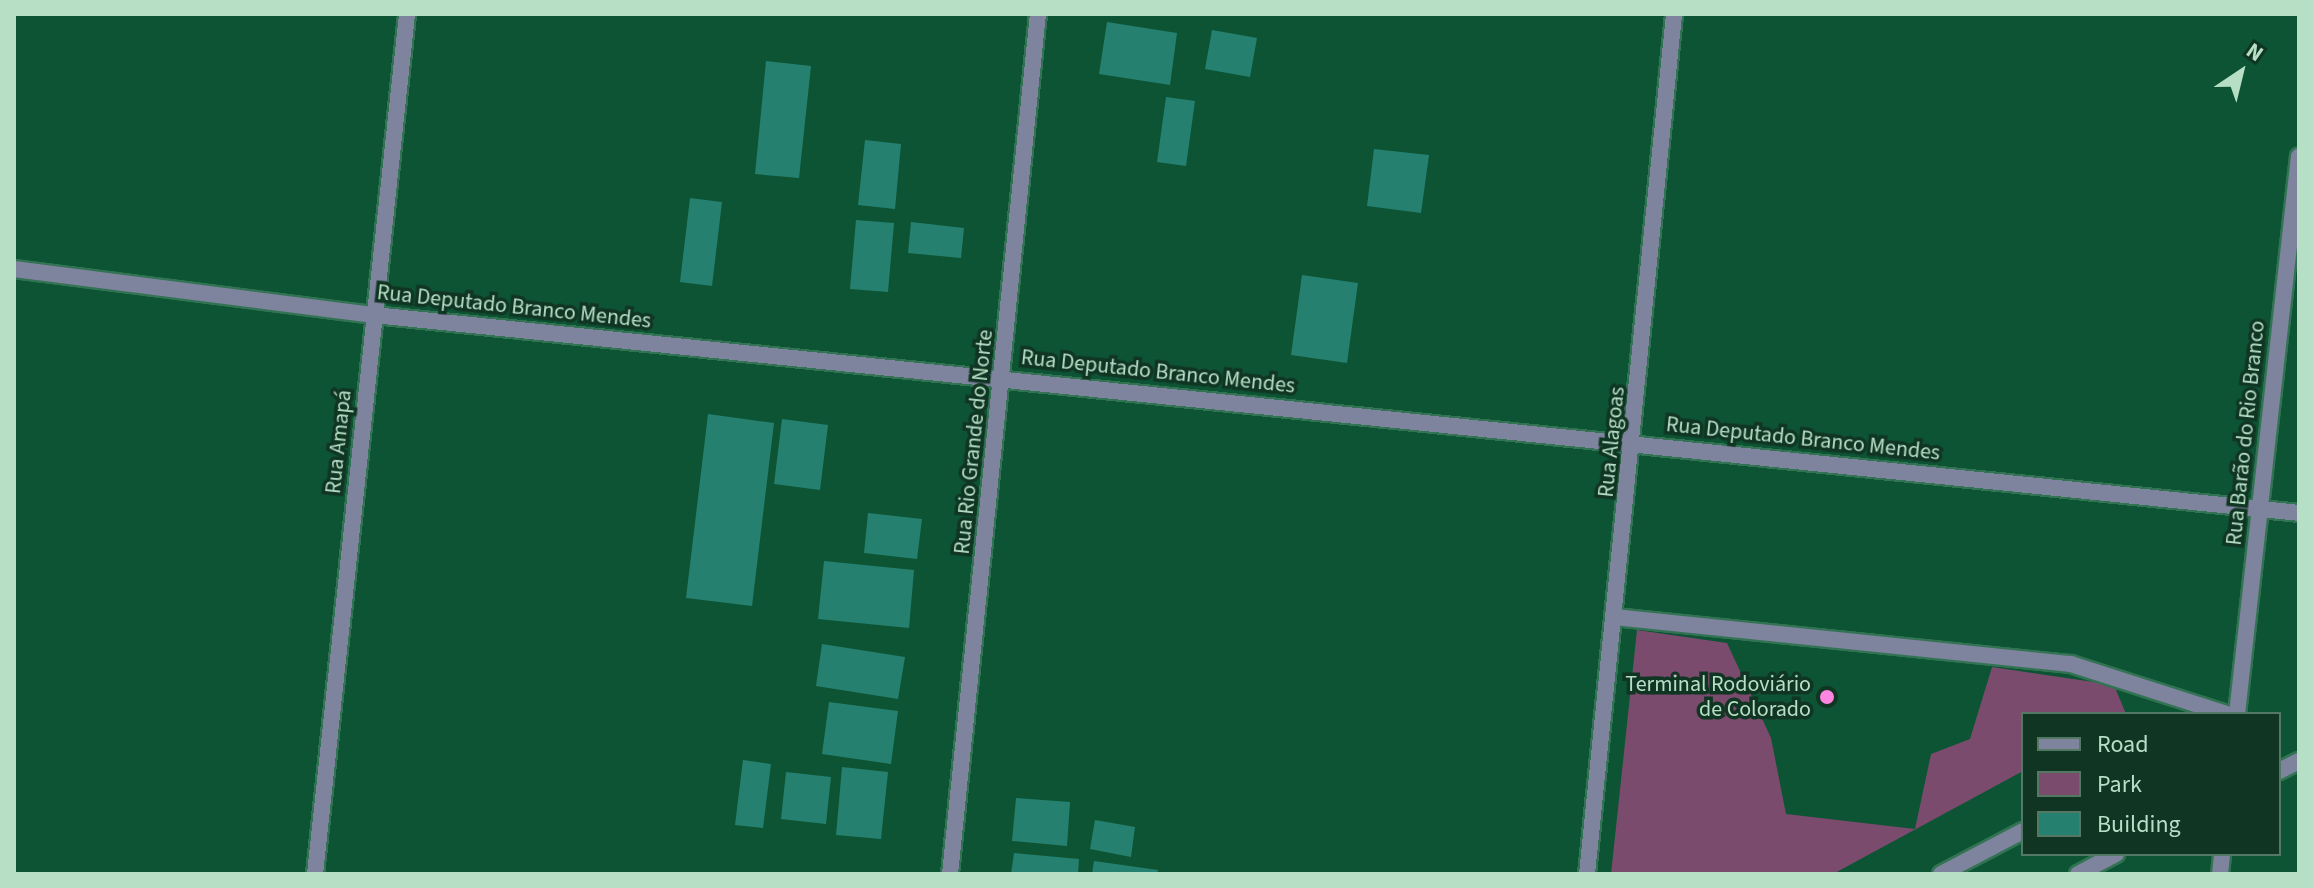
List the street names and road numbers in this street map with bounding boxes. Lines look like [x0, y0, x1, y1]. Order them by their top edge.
street label: Rua Deputado Branco Mendes [376, 279, 652, 335]
street label: Rua Barão do Rio Branco [2221, 319, 2271, 547]
street label: Rua Rio Grande do Norte [949, 328, 999, 556]
street label: Rua Deputado Branco Mendes [1020, 344, 1296, 400]
street label: Rua Alagoas [1593, 385, 1631, 499]
street label: Rua Amapá [320, 389, 358, 495]
street label: Rua Deputado Branco Mendes [1665, 411, 1941, 467]

